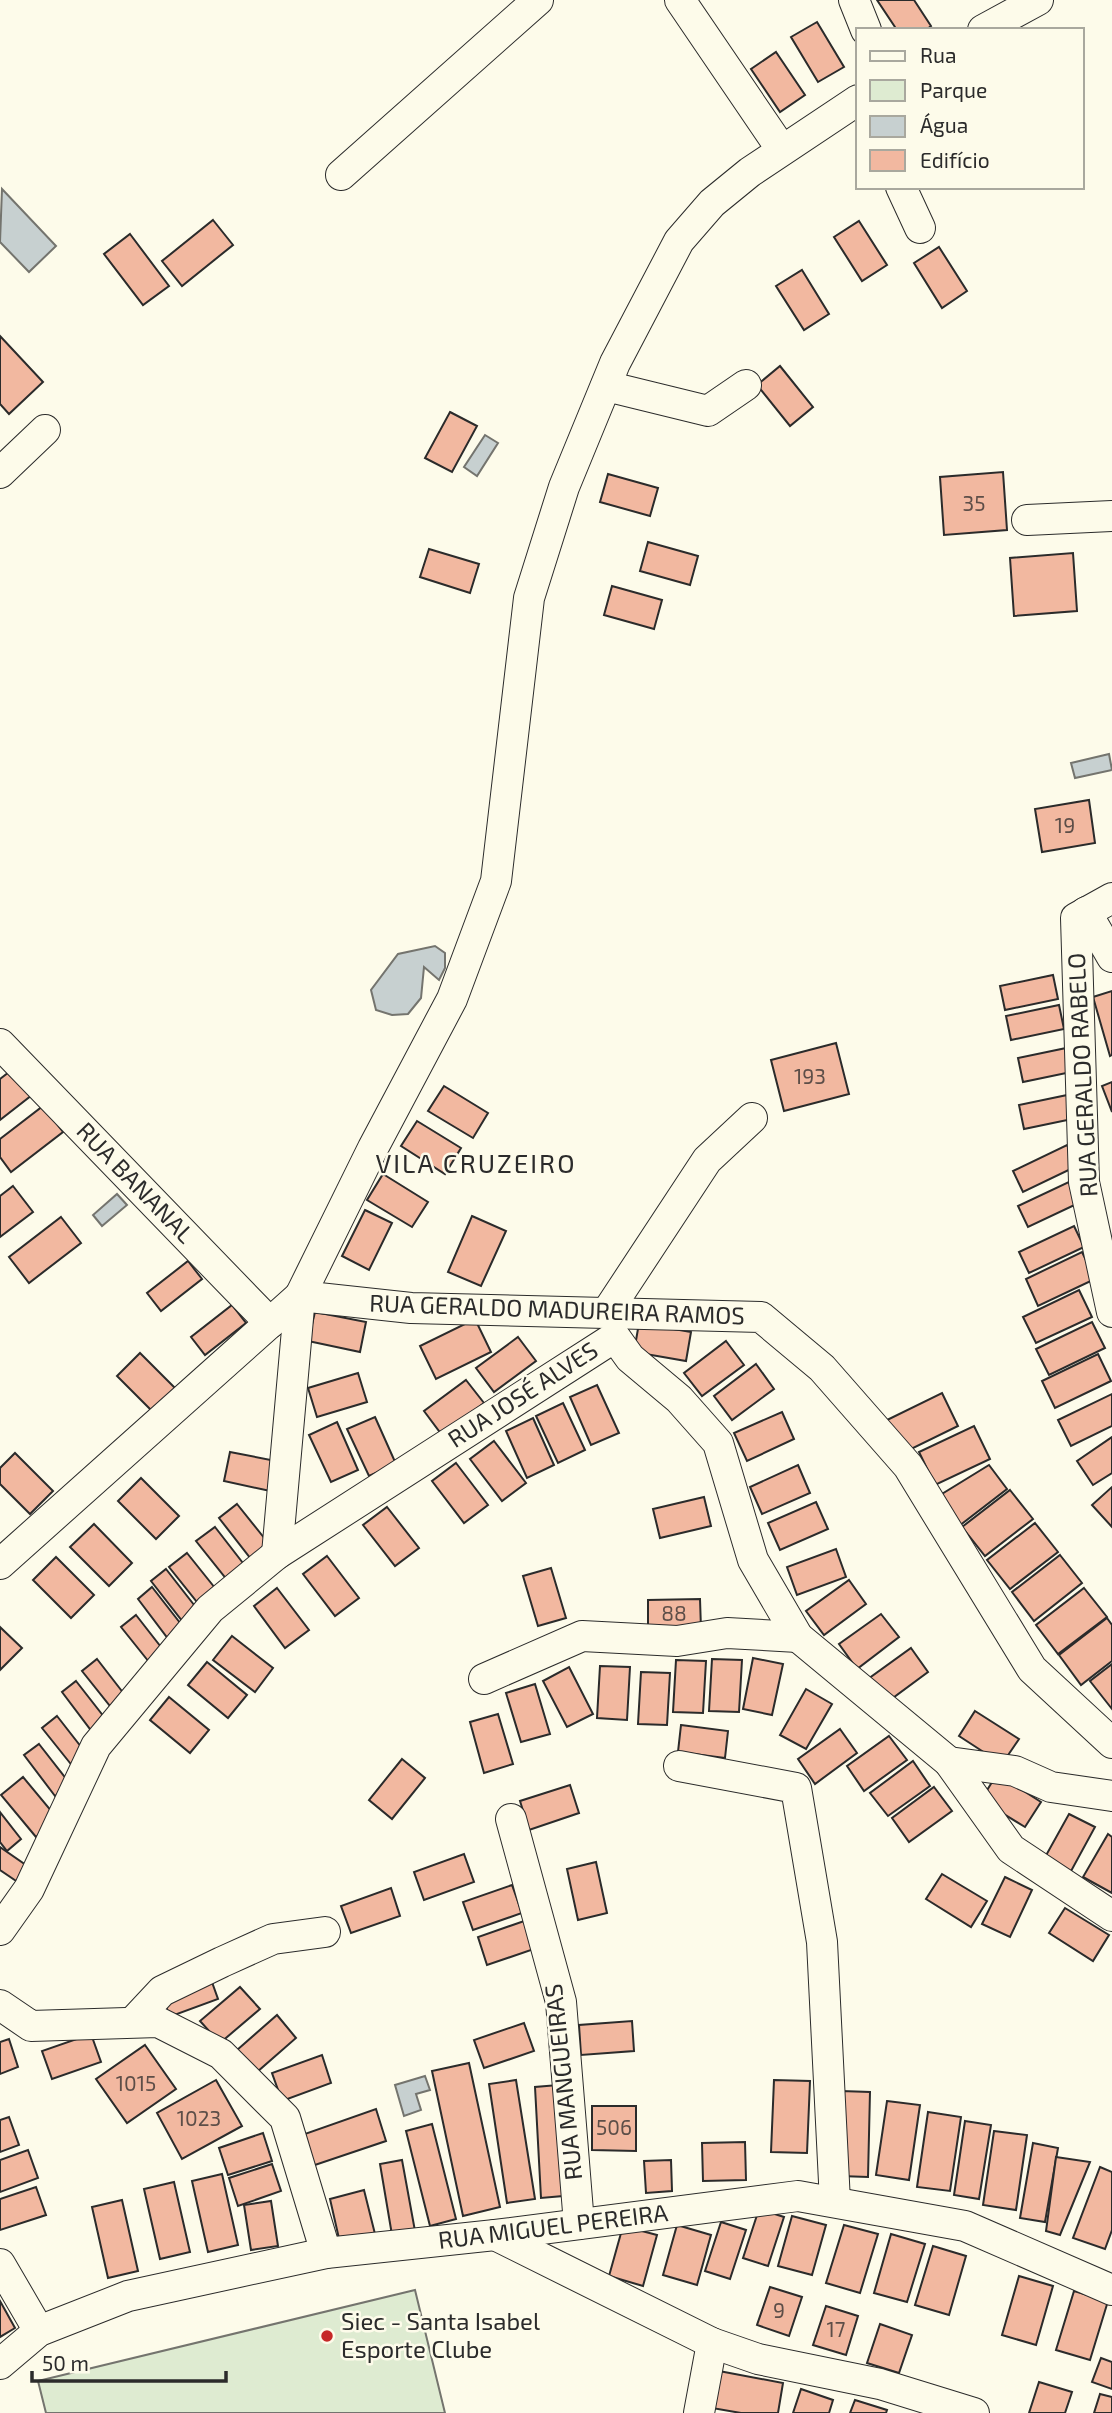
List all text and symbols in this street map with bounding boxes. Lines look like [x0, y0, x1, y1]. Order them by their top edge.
legend [856, 28, 1084, 189]
text: Rua [920, 42, 956, 67]
text: Parque [920, 77, 987, 102]
text: Água [920, 112, 968, 137]
text: Edifício [920, 147, 990, 172]
house number: 35 [963, 490, 985, 515]
house number: 19 [1055, 812, 1075, 837]
street label: RUA GERALDO RABELO [1061, 952, 1102, 1198]
house number: 193 [794, 1063, 826, 1088]
street label: RUA BANANAL [71, 1116, 201, 1248]
district label: VILA CRUZEIRO [375, 1147, 577, 1178]
street label: RUA GERALDO MADUREIRA RAMOS [369, 1287, 745, 1330]
street label: RUA JOSÉ ALVES [442, 1335, 602, 1453]
house number: 88 [661, 1600, 687, 1625]
street label: RUA MANGUEIRAS [538, 1983, 587, 2182]
house number: 1015 [116, 2070, 156, 2095]
house number: 1023 [177, 2105, 221, 2130]
house number: 506 [596, 2114, 632, 2139]
street label: RUA MIGUEL PEREIRA [436, 2197, 669, 2254]
house number: 9 [773, 2297, 785, 2322]
place label: Siec - Santa Isabel Esporte Clube [341, 2306, 540, 2363]
house number: 17 [826, 2316, 846, 2341]
marker: Siec - Santa Isabel Esporte Clube [319, 2328, 335, 2344]
scale bar [32, 2340, 226, 2384]
text: 50 m [42, 2350, 89, 2375]

